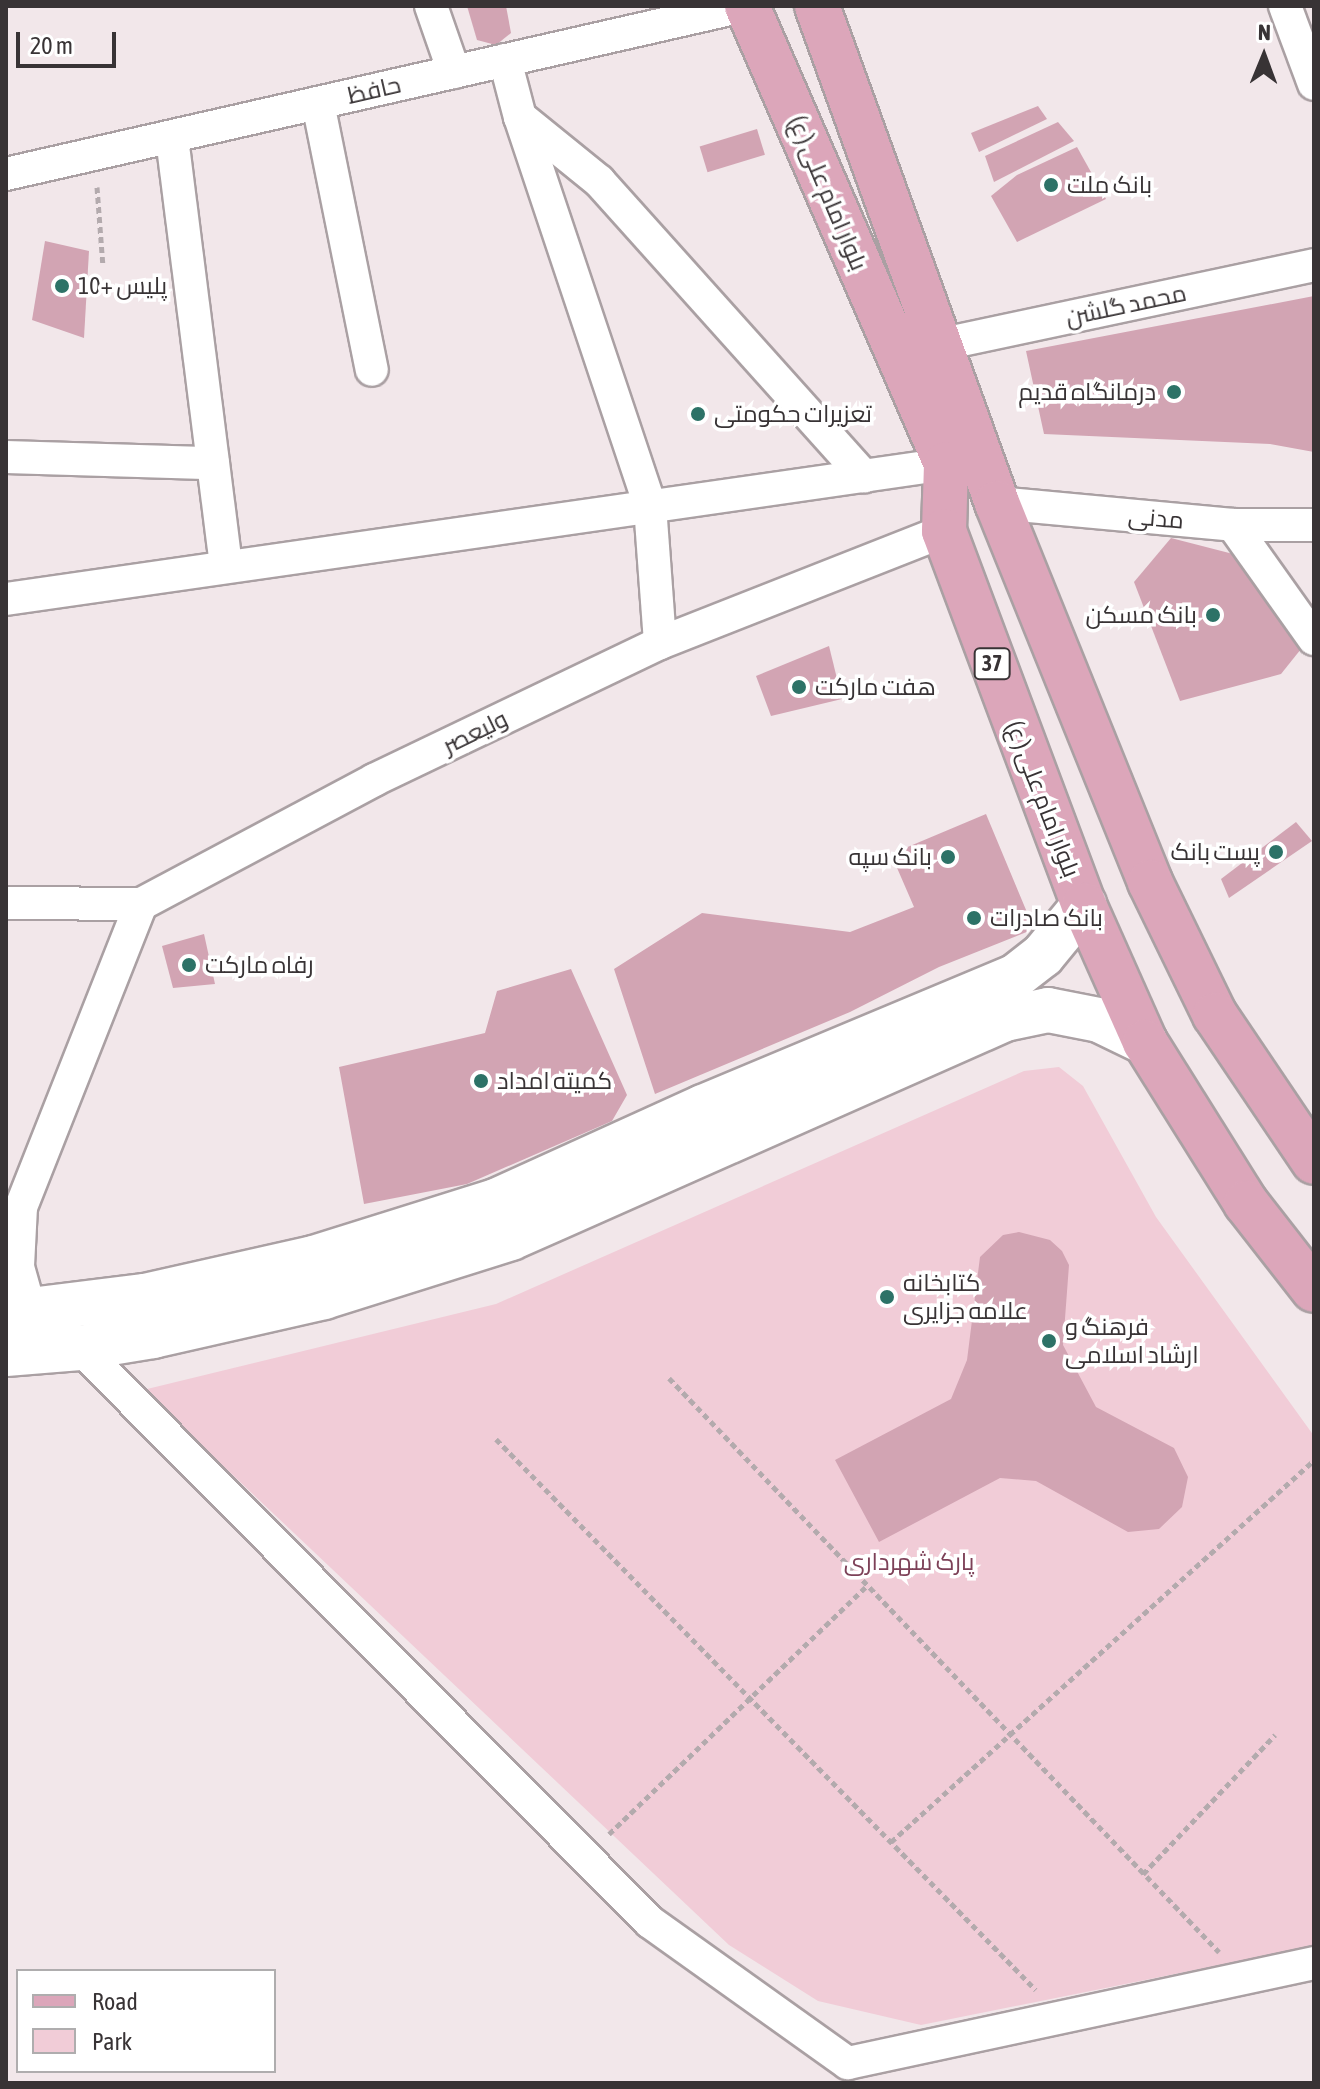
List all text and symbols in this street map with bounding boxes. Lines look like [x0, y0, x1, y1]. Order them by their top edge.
scale bar [20, 16, 120, 66]
north arrow [1224, 16, 1304, 96]
text: N [1258, 19, 1271, 45]
text: 20 m [30, 32, 73, 59]
street label: حافظ [344, 70, 404, 110]
street label: بلوار امام علی ( ع) [782, 111, 874, 275]
place label: بانک ملت [1067, 171, 1152, 199]
marker: بانک ملت [1042, 176, 1060, 194]
place label: پلیس +10 [78, 272, 167, 300]
marker: پلیس +10 [53, 277, 71, 295]
street label: محمد گلشن [1063, 278, 1189, 332]
place label: درمانگاه قدیم [1018, 378, 1156, 406]
marker: درمانگاه قدیم [1163, 381, 1185, 403]
place label: تعزیرات حکومتی [714, 400, 872, 428]
marker: تعزیرات حکومتی [689, 405, 707, 423]
street label: مدنی [1127, 501, 1185, 535]
place label: بانک مسکن [1086, 601, 1197, 629]
marker: بانک مسکن [1204, 606, 1222, 624]
road number: 37 [972, 646, 1012, 682]
place label: هفت مارکت [815, 673, 936, 701]
marker: هفت مارکت [790, 678, 808, 696]
street label: ولیعصر [438, 704, 512, 760]
street label: بلوار امام علی ( ع) [1000, 717, 1086, 881]
place label: پست بانک [1171, 838, 1260, 866]
place label: بانک سپه [848, 843, 932, 871]
marker: پست بانک [1267, 843, 1285, 861]
marker: بانک سپه [939, 848, 957, 866]
place label: بانک صادرات [990, 904, 1103, 932]
marker: بانک صادرات [965, 909, 983, 927]
place label: رفاه مارکت [205, 951, 314, 979]
marker: رفاه مارکت [180, 956, 198, 974]
place label: کمیته امداد [497, 1067, 612, 1095]
marker: کمیته امداد [472, 1072, 490, 1090]
place label: کتابخانه علامه جزایری [903, 1269, 1028, 1325]
marker: کتابخانه علامه جزایری [878, 1288, 896, 1306]
place label: فرهنگ و ارشاد اسلامی [1065, 1313, 1199, 1369]
marker: فرهنگ و ارشاد اسلامی [1040, 1332, 1058, 1350]
park label: پارک شهرداری [844, 1548, 974, 1576]
legend [16, 1969, 276, 2073]
text: Road [92, 1988, 138, 2015]
text: Park [92, 2028, 132, 2055]

